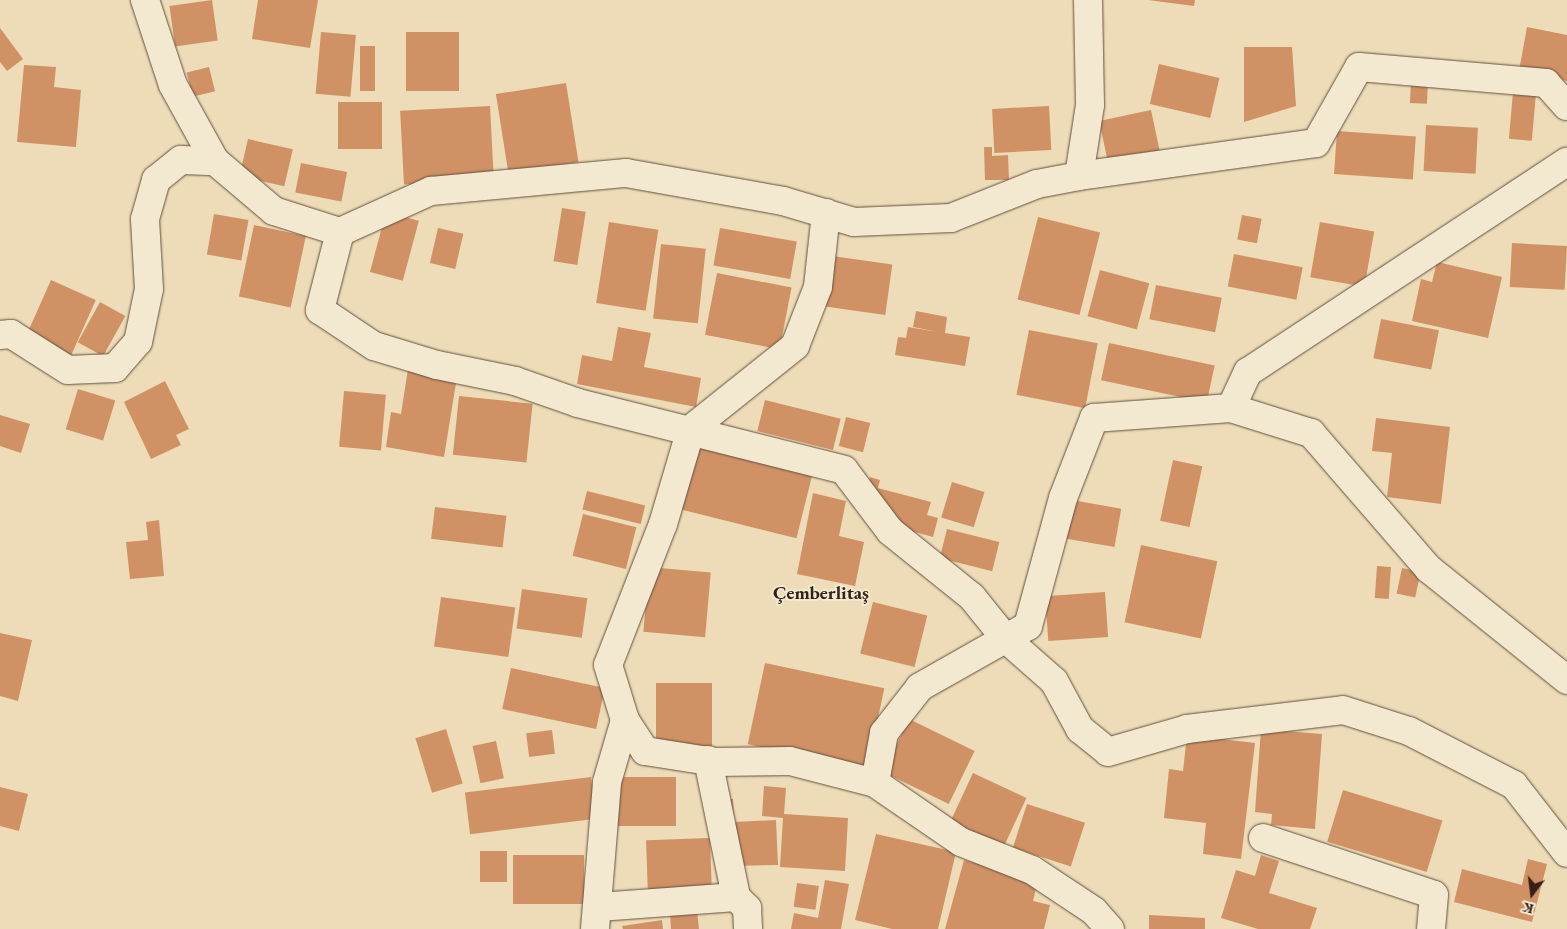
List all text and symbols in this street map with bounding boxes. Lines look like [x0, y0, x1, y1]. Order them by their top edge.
district label: Çemberlitaş [773, 582, 869, 604]
north arrow [1507, 869, 1557, 919]
text: K [1521, 898, 1536, 919]

